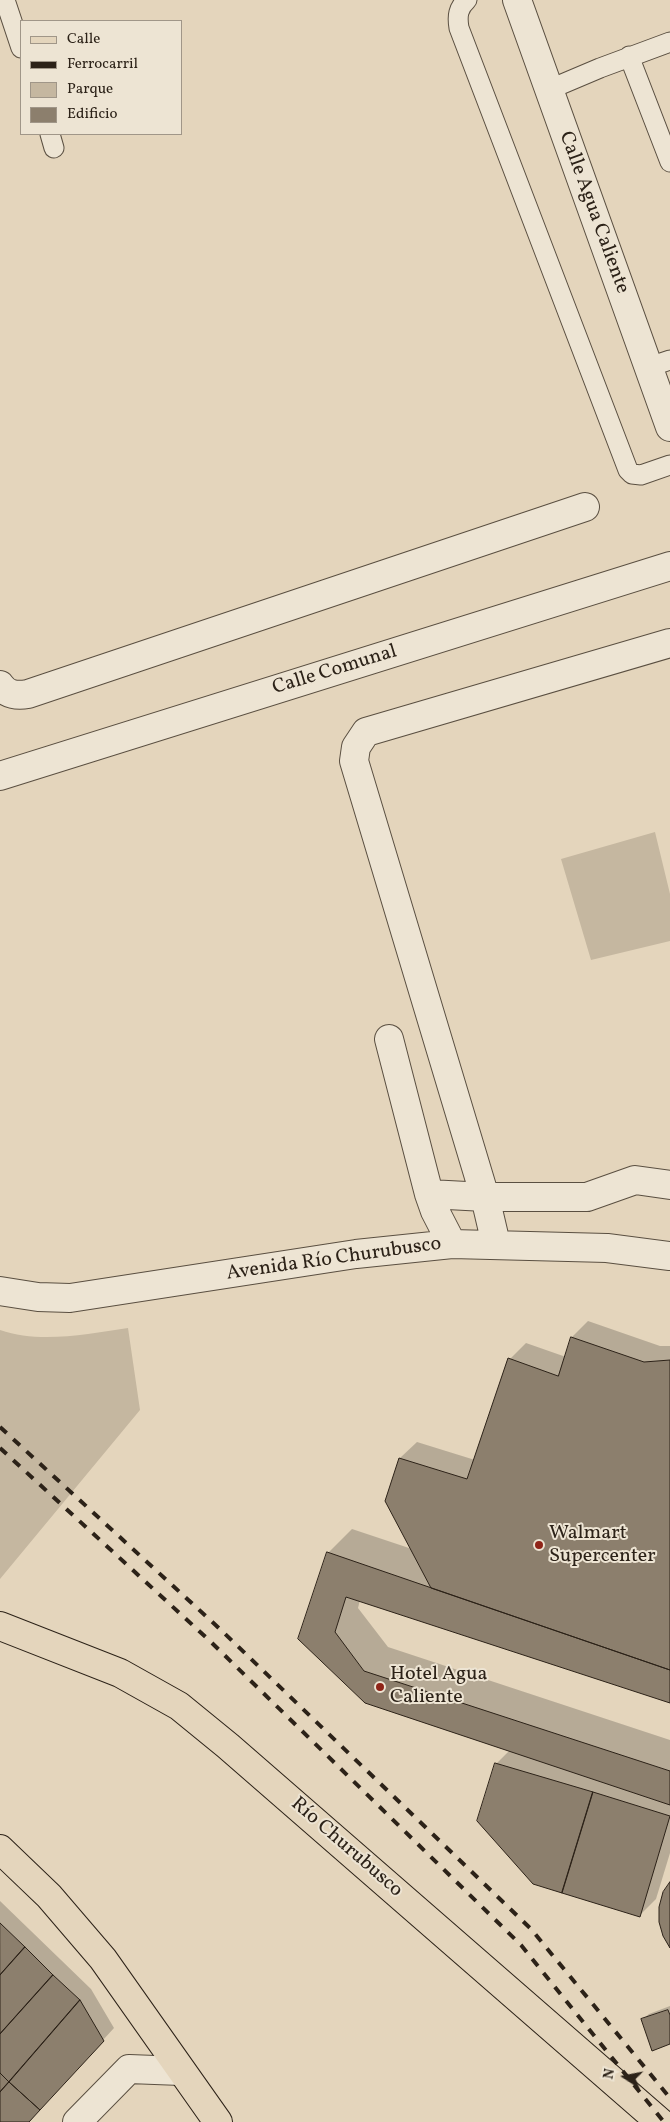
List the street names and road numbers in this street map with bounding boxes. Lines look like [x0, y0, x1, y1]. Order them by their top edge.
street label: Calle Agua Caliente [553, 129, 633, 297]
street label: Calle Comunal [270, 641, 400, 701]
street label: Avenida Río Churubusco [225, 1233, 443, 1287]
street label: Río Churubusco [285, 1793, 407, 1903]

